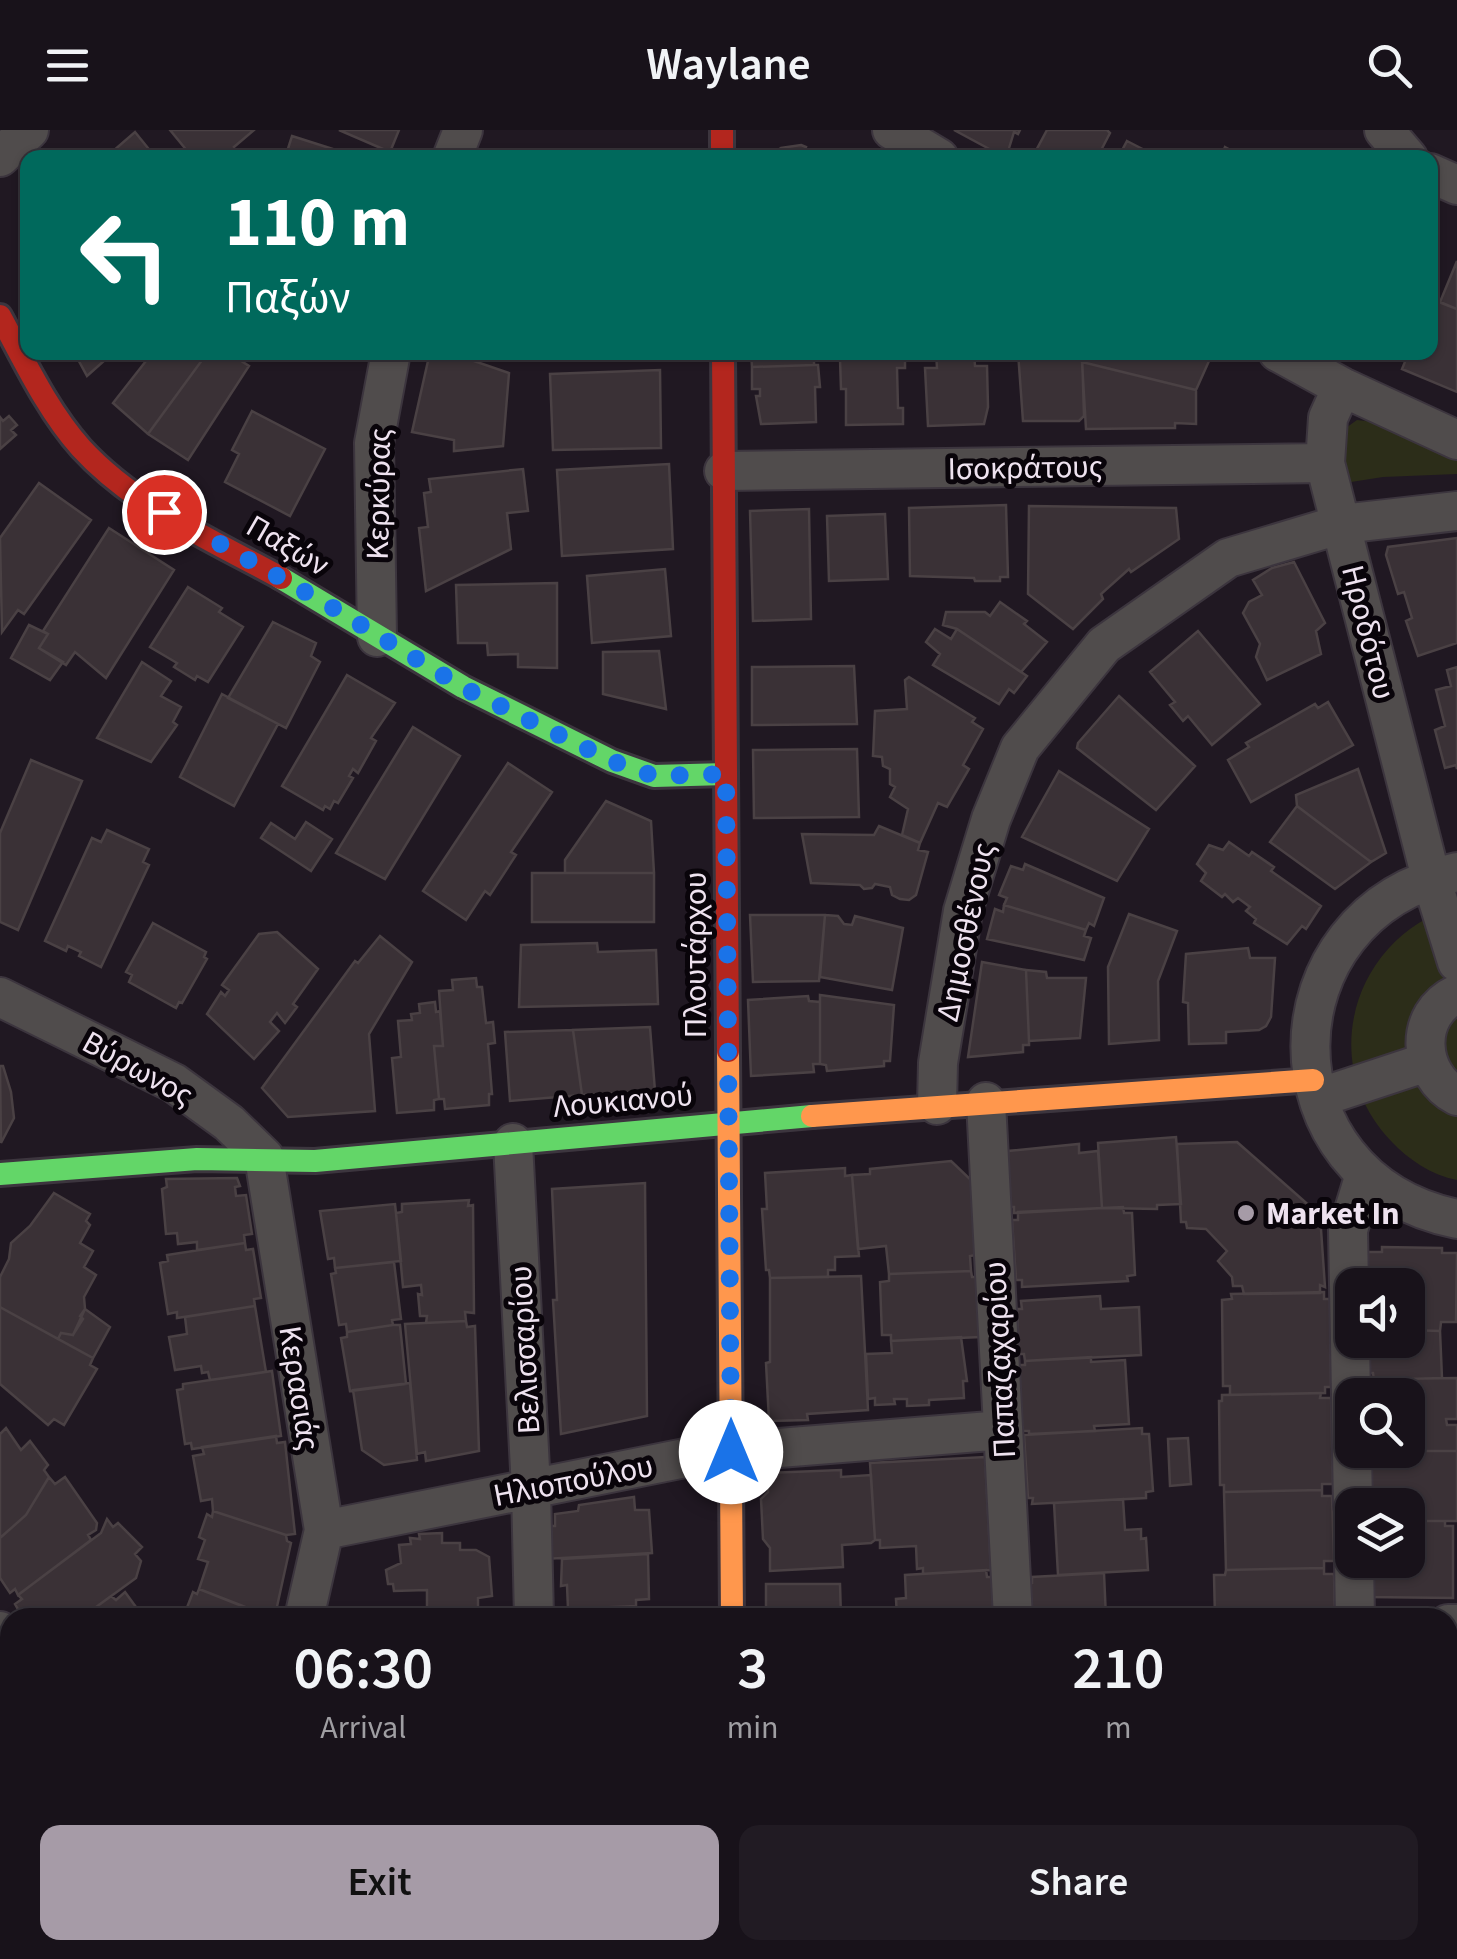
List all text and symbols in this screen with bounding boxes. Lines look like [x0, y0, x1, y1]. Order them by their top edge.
text: Waylane [646, 33, 811, 97]
icon: menu [40, 38, 95, 93]
icon: search [1362, 38, 1417, 93]
text: 110 m [225, 173, 410, 273]
icon: left [60, 190, 190, 320]
text: Παξών [225, 266, 350, 330]
street label: Κερκύρας [355, 428, 403, 560]
street label: Ισοκράτους [947, 444, 1103, 492]
pin [122, 470, 207, 555]
icon: arrive [137, 485, 192, 540]
street label: Παξών [237, 504, 338, 588]
street label: Ηροδότου [1329, 560, 1407, 704]
street label: Δημοσθένους [925, 839, 1007, 1026]
street label: Πλουτάρχου [673, 872, 719, 1038]
street label: Βύρωνος [74, 1020, 201, 1118]
street label: Λουκιανού [551, 1072, 695, 1130]
place label: Market In [1266, 1191, 1399, 1237]
marker: Market In [1235, 1202, 1257, 1224]
street label: Παπαζαχαρίου [972, 1260, 1028, 1460]
street label: Βελισσαρίου [498, 1265, 552, 1435]
map controls [1335, 1268, 1425, 1578]
button: sound [1335, 1268, 1425, 1358]
street label: Κερασιάς [266, 1323, 332, 1454]
button: search [1335, 1378, 1425, 1468]
position arrow [679, 1400, 783, 1504]
street label: Ηλιοπούλου [489, 1443, 657, 1519]
button: layers [1335, 1488, 1425, 1578]
text: 06:30 [294, 1627, 433, 1712]
text: 3 [737, 1627, 768, 1712]
text: 210 [1072, 1627, 1164, 1712]
text: Arrival [320, 1705, 406, 1751]
text: min [727, 1705, 779, 1751]
text: m [1105, 1705, 1132, 1751]
button: Exit [40, 1825, 719, 1940]
button: Share [739, 1825, 1418, 1940]

